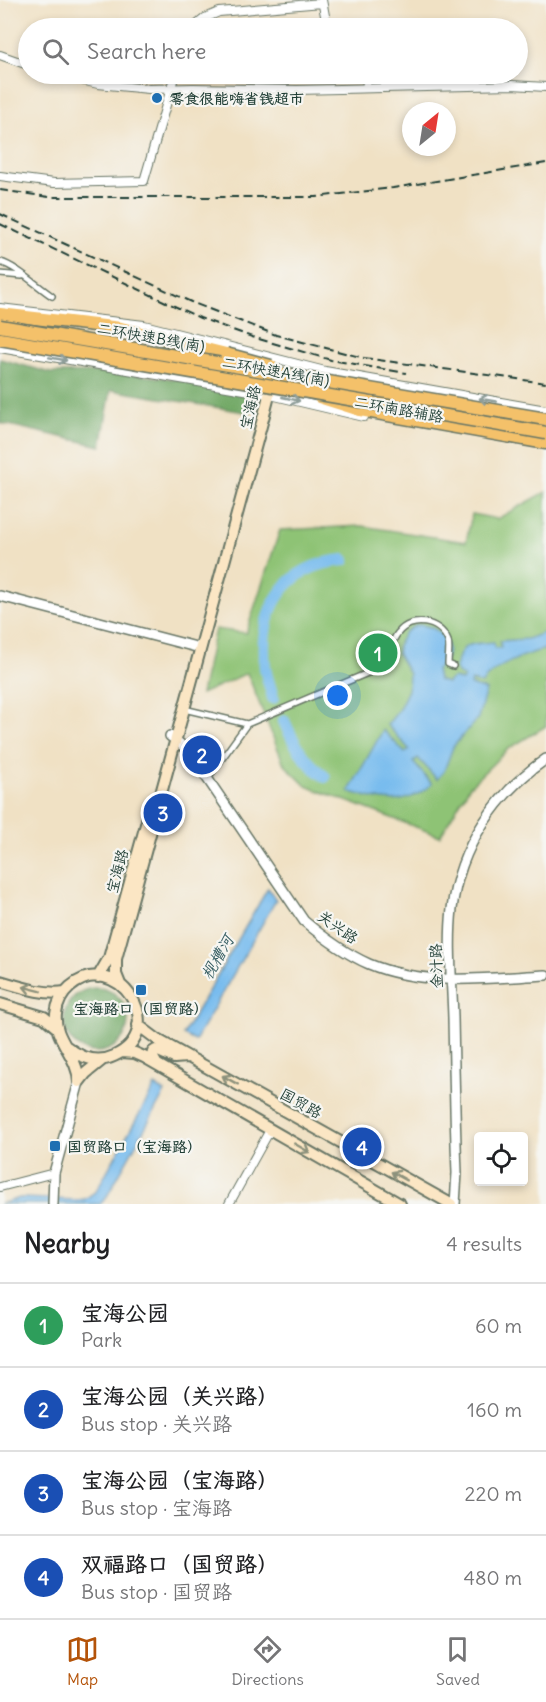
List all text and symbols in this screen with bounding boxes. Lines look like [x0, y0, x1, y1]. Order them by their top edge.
search box [18, 18, 528, 84]
icon: search [39, 35, 72, 68]
text: Search here [87, 37, 206, 65]
place label: 零食很能嗨省钱超市 [169, 89, 304, 108]
marker: 零食很能嗨省钱超市 [150, 91, 164, 105]
north arrow [402, 102, 456, 156]
street label: 二环快速B线(南) [96, 318, 206, 356]
street label: 二环快速A线(南) [221, 352, 331, 390]
one-way arrow [47, 354, 67, 365]
street label: 宝海路 [236, 383, 264, 431]
street label: 二环南路辅路 [353, 392, 445, 426]
one-way arrow [281, 394, 300, 406]
one-way arrow [479, 394, 499, 405]
pin: 1 [358, 630, 398, 676]
your location [323, 681, 352, 710]
pin: 2 [182, 732, 222, 777]
pin: 3 [144, 790, 182, 836]
street label: 宝海路 [102, 847, 132, 895]
street label: 关兴路 [314, 906, 362, 948]
water label: 枧槽河 [196, 929, 239, 983]
street label: 金汁路 [426, 943, 446, 989]
one-way arrow [23, 983, 42, 995]
marker: 宝海路口（国贸路） [134, 983, 148, 997]
place label: 宝海路口（国贸路） [73, 999, 209, 1018]
one-way arrow [221, 1074, 239, 1085]
street label: 国贸路 [277, 1084, 325, 1122]
pin: 4 [342, 1124, 382, 1170]
map controls [474, 1132, 528, 1186]
button: locate [474, 1132, 528, 1186]
place label: 国贸路口（宝海路） [67, 1137, 202, 1156]
marker: 国贸路口（宝海路） [48, 1139, 62, 1153]
one-way arrow [293, 1142, 310, 1154]
one-way arrow [391, 1170, 409, 1181]
text: Nearby [24, 1227, 110, 1260]
text: 4 results [446, 1231, 522, 1256]
text: 宝海公园 [81, 1299, 169, 1327]
text: 1 [40, 1313, 47, 1338]
text: 60 m [475, 1313, 522, 1338]
text: Park [81, 1327, 122, 1352]
text: 宝海公园（关兴路） [81, 1382, 279, 1410]
text: 2 [38, 1397, 49, 1422]
text: 160 m [467, 1397, 522, 1422]
text: Bus stop · 关兴路 [81, 1411, 232, 1436]
text: 宝海公园（宝海路） [81, 1466, 279, 1494]
text: 3 [38, 1481, 49, 1506]
text: 220 m [465, 1481, 522, 1506]
text: Bus stop · 宝海路 [81, 1495, 232, 1520]
text: 双福路口（国贸路） [81, 1550, 279, 1578]
text: 4 [38, 1565, 49, 1590]
text: 480 m [463, 1565, 522, 1590]
text: Bus stop · 国贸路 [81, 1579, 232, 1604]
tab: Map [66, 1633, 99, 1689]
tab: Directions [231, 1633, 304, 1689]
tab: Saved [436, 1633, 480, 1689]

